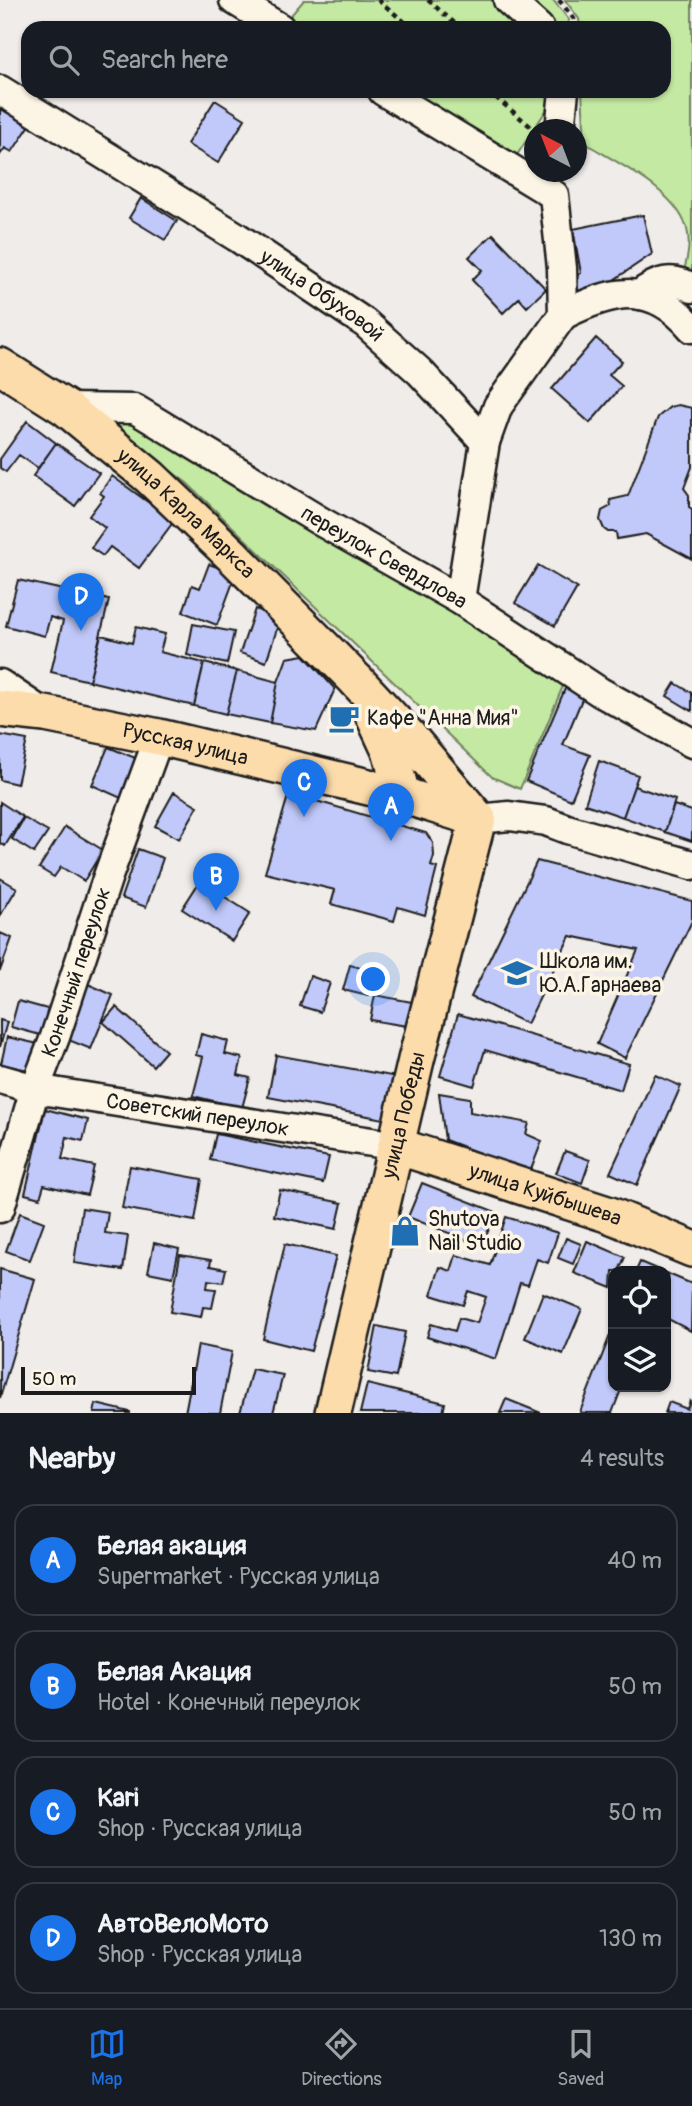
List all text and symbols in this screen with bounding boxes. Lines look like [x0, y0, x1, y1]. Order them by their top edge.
search box [21, 21, 671, 98]
icon: search [45, 41, 83, 79]
text: Search here [101, 44, 228, 76]
north arrow [524, 119, 587, 182]
street label: улица Обуховой [254, 242, 390, 347]
street label: улица Карла Маркса [111, 441, 261, 584]
street label: переулок Свердлова [296, 499, 473, 615]
pin: D [58, 573, 104, 631]
cafe icon: Кафе "Анна Мия" [327, 701, 361, 735]
place label: Кафе "Анна Мия" [367, 705, 519, 732]
street label: Русская улица [120, 717, 251, 771]
pin: C [281, 759, 327, 817]
pin: A [368, 783, 414, 841]
pin: B [193, 853, 239, 911]
street label: Конечный переулок [35, 884, 117, 1061]
place label: Школа им. Ю.А.Гарнаева [540, 948, 661, 999]
school or university icon: Школа им. Ю.А.Гарнаева [500, 956, 534, 990]
your location [356, 962, 390, 996]
street label: улица Победы [375, 1049, 431, 1182]
street label: Советский переулок [104, 1087, 291, 1142]
street label: улица Куйбышева [465, 1156, 626, 1232]
place label: Shutova Nail Studio [428, 1206, 522, 1257]
shop icon: Shutova Nail Studio [388, 1214, 422, 1248]
map controls [608, 1266, 671, 1392]
button: locate [608, 1266, 671, 1329]
button: layers [608, 1329, 671, 1392]
scale bar [21, 1364, 196, 1396]
text: 50 m [32, 1367, 76, 1391]
text: Nearby [28, 1440, 115, 1477]
text: 4 results [580, 1444, 664, 1473]
text: Белая акация [97, 1530, 247, 1562]
text: A [46, 1546, 60, 1575]
text: 40 m [608, 1546, 662, 1575]
text: Supermarket · Русская улица [97, 1562, 380, 1591]
text: Белая Акация [97, 1656, 252, 1688]
text: B [46, 1672, 60, 1701]
text: 50 m [608, 1672, 662, 1701]
text: Hotel · Конечный переулок [97, 1688, 361, 1717]
text: Kari [97, 1782, 139, 1814]
text: C [46, 1798, 60, 1827]
text: 50 m [608, 1798, 662, 1827]
text: Shop · Русская улица [97, 1814, 302, 1843]
text: АвтоВелоМото [97, 1908, 269, 1940]
text: D [46, 1924, 60, 1953]
text: 130 m [599, 1924, 662, 1953]
text: Shop · Русская улица [97, 1940, 302, 1969]
tab: Map [88, 2025, 126, 2091]
tab: Directions [301, 2025, 382, 2091]
tab: Saved [557, 2025, 604, 2091]

